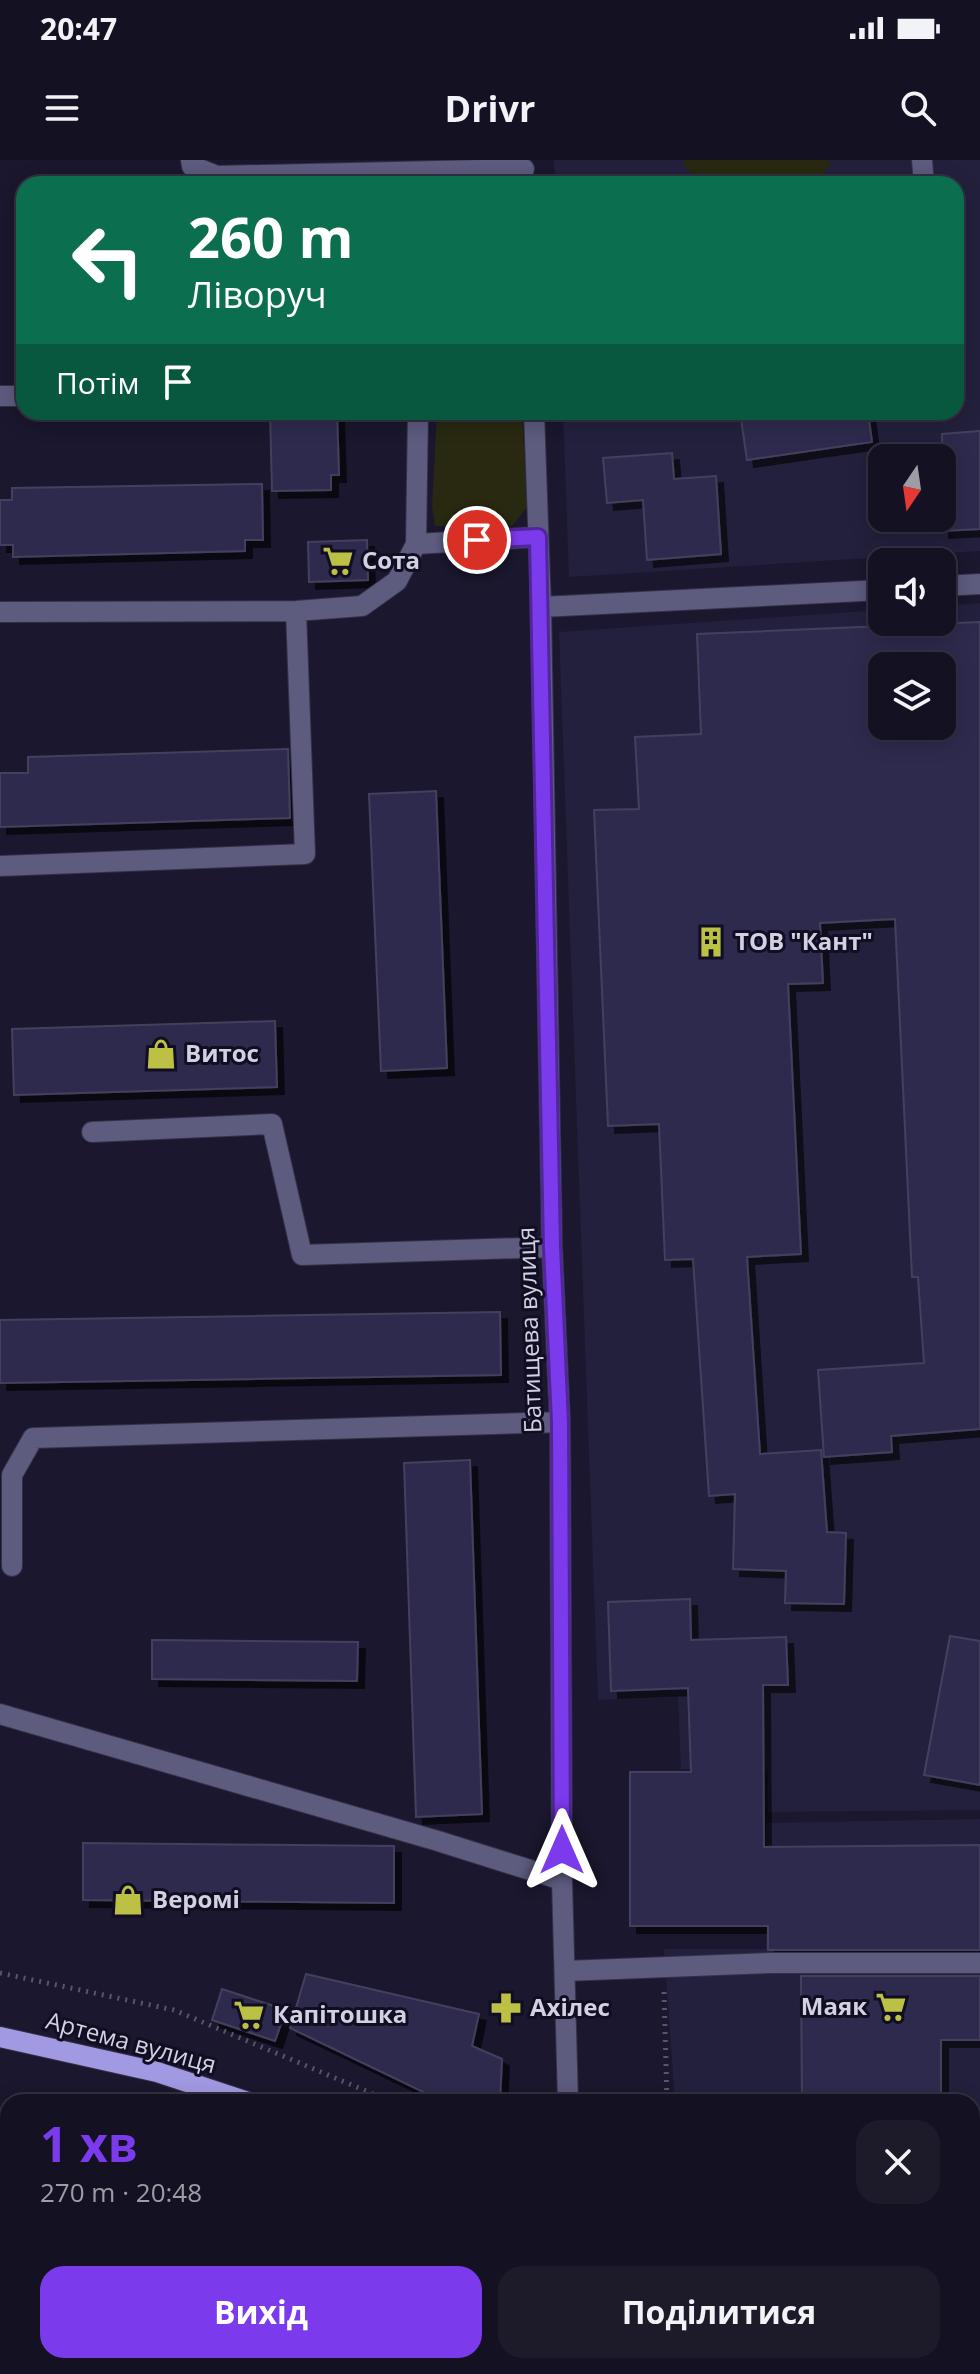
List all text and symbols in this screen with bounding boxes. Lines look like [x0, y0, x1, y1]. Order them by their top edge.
text: 20:47 [40, 8, 117, 49]
text: Drivr [445, 84, 535, 133]
icon: menu [40, 86, 84, 130]
icon: search [896, 86, 940, 130]
text: 260 m [188, 198, 354, 274]
icon: left [56, 208, 160, 312]
text: Ліворуч [188, 270, 327, 319]
icon: arrive [156, 360, 200, 404]
text: Потім [56, 362, 140, 403]
north arrow [868, 444, 956, 532]
map controls [868, 444, 956, 740]
pin [443, 506, 511, 574]
icon: arrive [455, 518, 499, 562]
place label: Сота [362, 543, 420, 576]
supermarket icon: Сота [321, 544, 355, 578]
button: sound [868, 548, 956, 636]
button: layers [868, 652, 956, 740]
place label: ТОВ "Кант" [735, 924, 873, 957]
building icon: ТОВ "Кант" [694, 925, 728, 959]
place label: Витос [185, 1036, 259, 1069]
shop icon: Витос [144, 1037, 178, 1071]
street label: Батищева вулиця [508, 1227, 549, 1434]
position arrow [520, 1808, 604, 1892]
place label: Веромі [152, 1882, 240, 1915]
shop icon: Веромі [111, 1883, 145, 1917]
place label: Маяк [801, 1989, 867, 2022]
place label: Ахілес [530, 1990, 610, 2023]
supermarket icon: Маяк [874, 1990, 908, 2024]
pharmacy icon: Ахілес [489, 1991, 523, 2025]
place label: Капітошка [273, 1997, 407, 2030]
supermarket icon: Капітошка [232, 1998, 266, 2032]
street label: Артема вулиця [43, 2003, 220, 2080]
text: 1 хв [40, 2111, 138, 2176]
button: close [856, 2120, 940, 2204]
text: 270 m · 20:48 [40, 2174, 202, 2210]
button: Вихід [40, 2266, 482, 2358]
button: Поділитися [498, 2266, 940, 2358]

